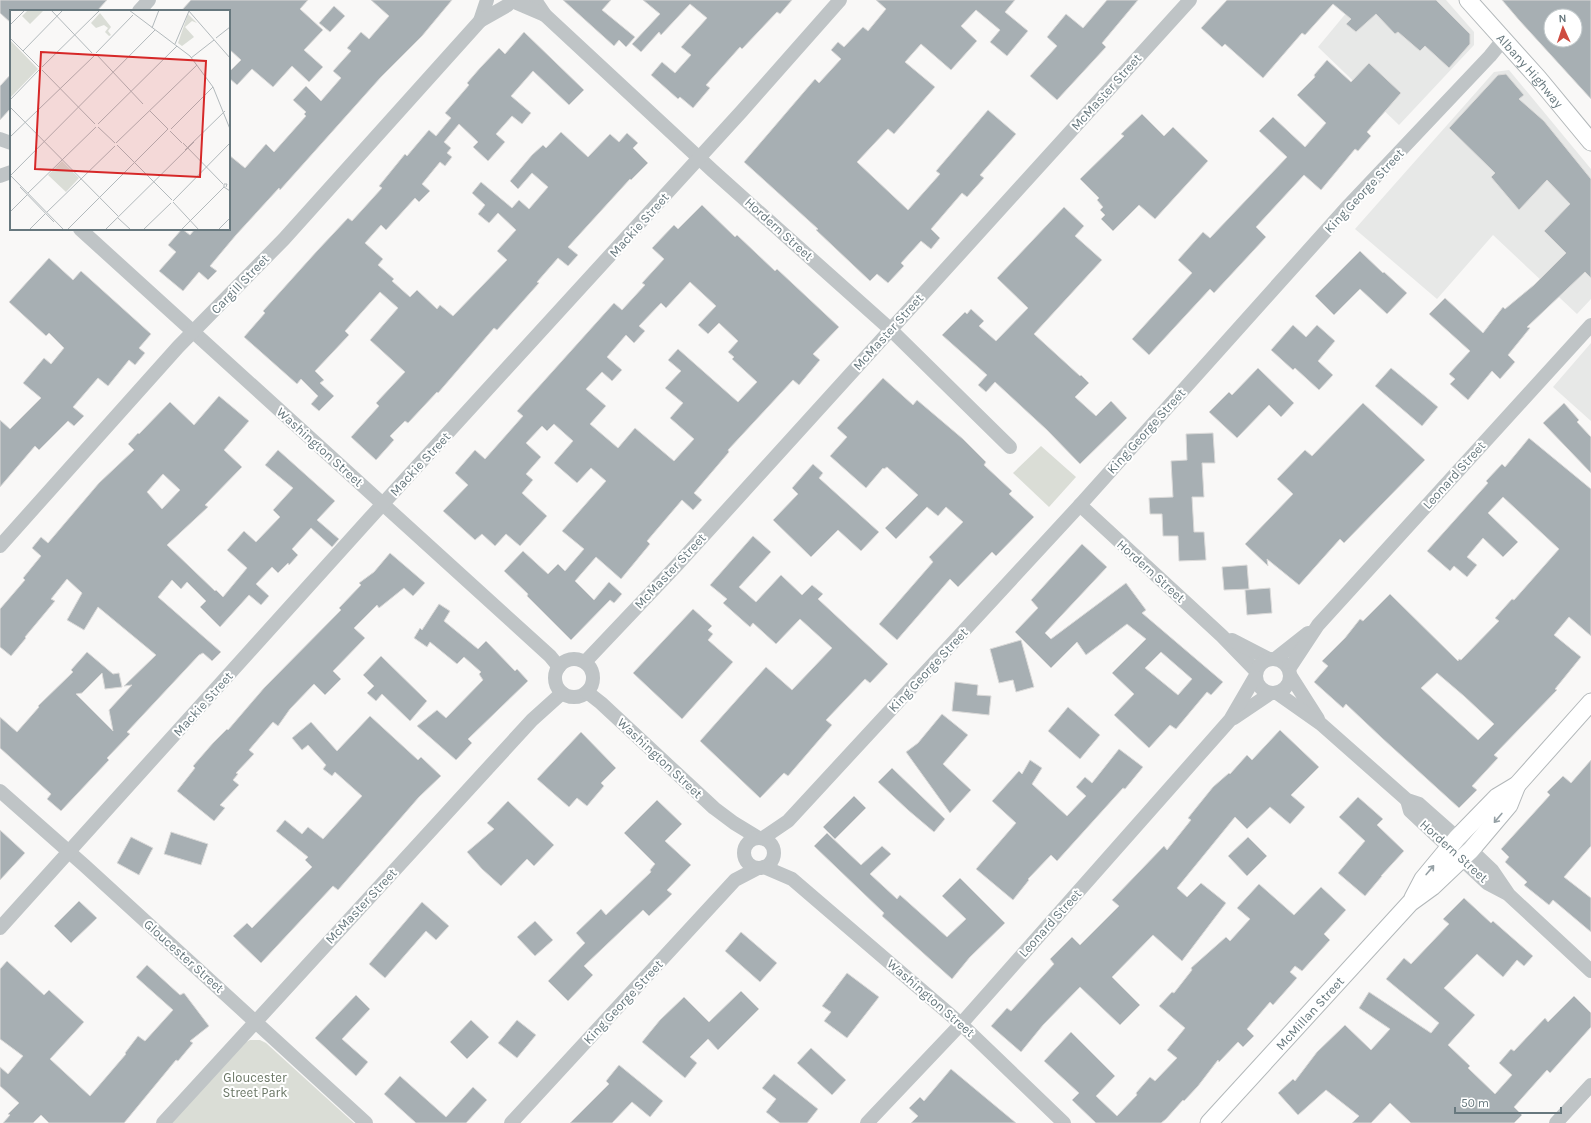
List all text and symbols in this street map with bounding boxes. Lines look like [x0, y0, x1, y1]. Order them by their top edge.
north arrow [1543, 8, 1583, 48]
inset map [10, 10, 230, 230]
text: N [1558, 12, 1567, 25]
street label: Albany Highway [1494, 30, 1567, 110]
street label: McMaster Street [1068, 51, 1144, 133]
street label: King George Street [1321, 146, 1407, 236]
street label: Mackie Street [606, 190, 672, 260]
street label: Hordern Street [742, 195, 816, 263]
street label: Cargill Street [208, 251, 272, 317]
street label: McMaster Street [850, 291, 926, 373]
street label: King George Street [1104, 385, 1188, 477]
street label: Washington Street [274, 404, 366, 490]
street label: Mackie Street [387, 429, 453, 499]
street label: Leonard Street [1420, 438, 1488, 512]
street label: McMaster Street [631, 530, 709, 612]
street label: Hordern Street [1114, 537, 1188, 605]
street label: King George Street [885, 625, 971, 715]
street label: Mackie Street [170, 669, 236, 739]
street label: Washington Street [614, 715, 706, 801]
one-way arrow [1494, 813, 1503, 824]
street label: Hordern Street [1417, 817, 1491, 885]
street label: McMaster Street [322, 865, 400, 947]
one-way arrow [1426, 865, 1435, 876]
street label: Leonard Street [1016, 886, 1084, 960]
street label: Gloucester Street [141, 916, 227, 996]
street label: Washington Street [884, 956, 978, 1040]
street label: King George Street [580, 957, 666, 1047]
street label: McMillan Street [1272, 973, 1347, 1053]
park label: Gloucester Street Park [222, 1070, 288, 1100]
scale bar [1455, 1089, 1561, 1115]
text: 50 m [1461, 1096, 1489, 1110]

